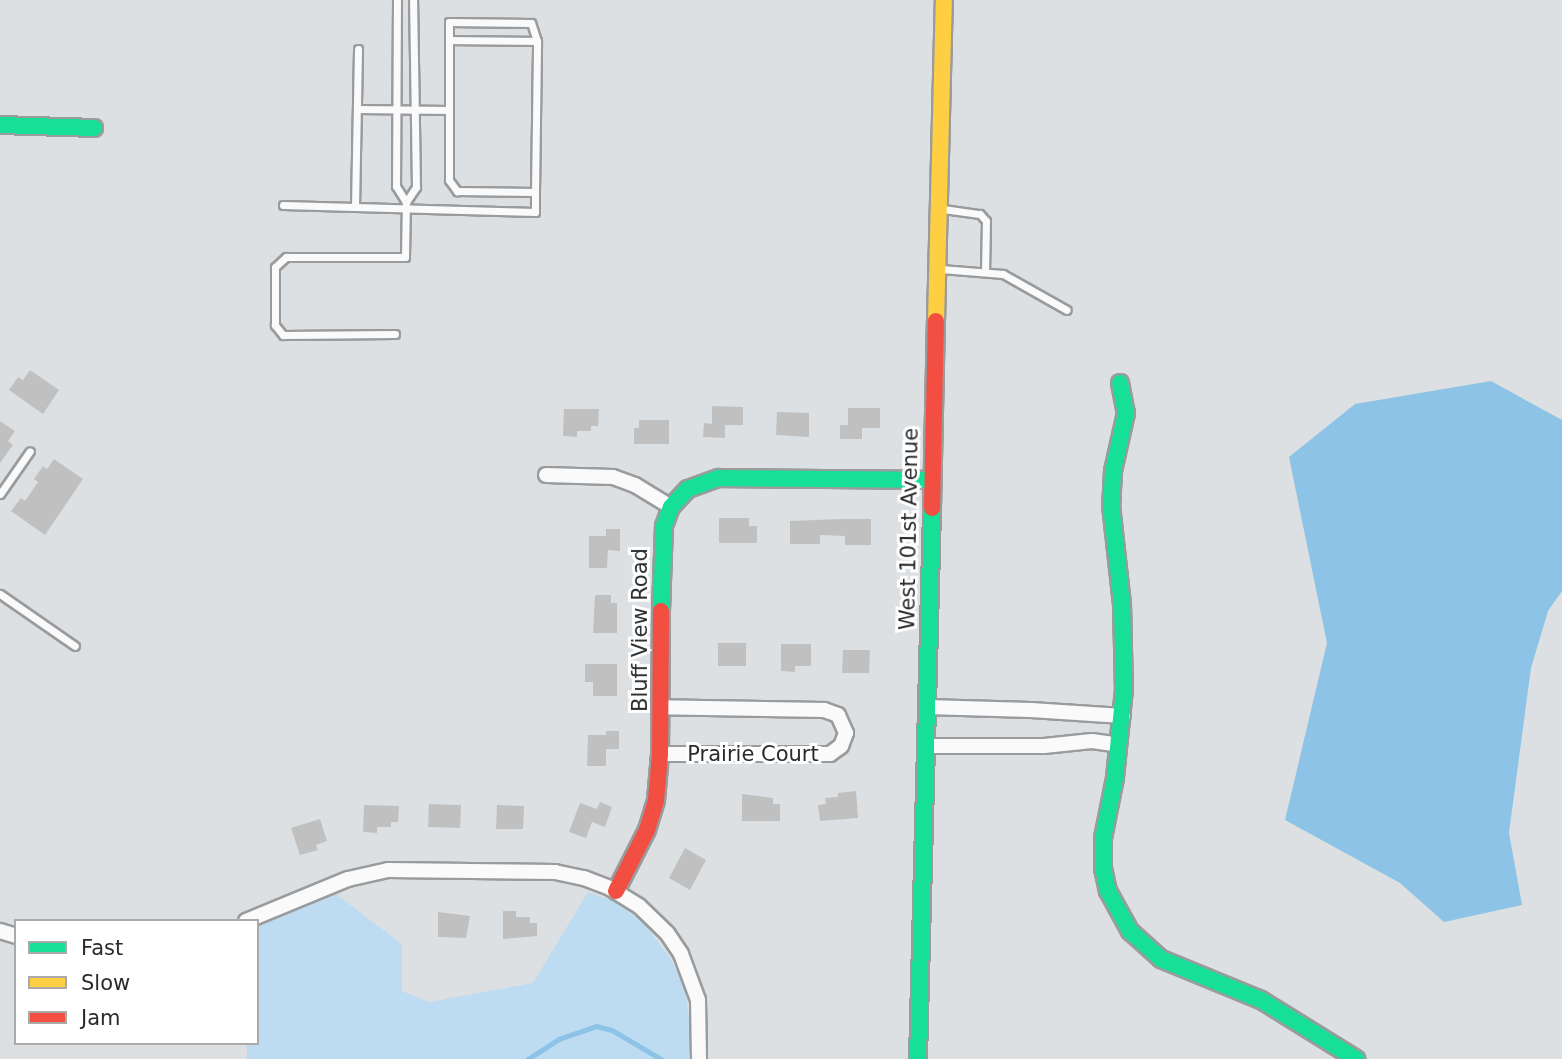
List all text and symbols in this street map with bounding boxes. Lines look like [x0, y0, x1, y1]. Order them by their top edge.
street label: West 101st Avenue [895, 428, 923, 630]
street label: Bluff View Road [627, 548, 653, 712]
street label: Prairie Court [687, 741, 819, 767]
legend [14, 919, 259, 1045]
text: Fast [81, 936, 123, 960]
text: Slow [81, 971, 130, 995]
text: Jam [81, 1006, 121, 1030]

